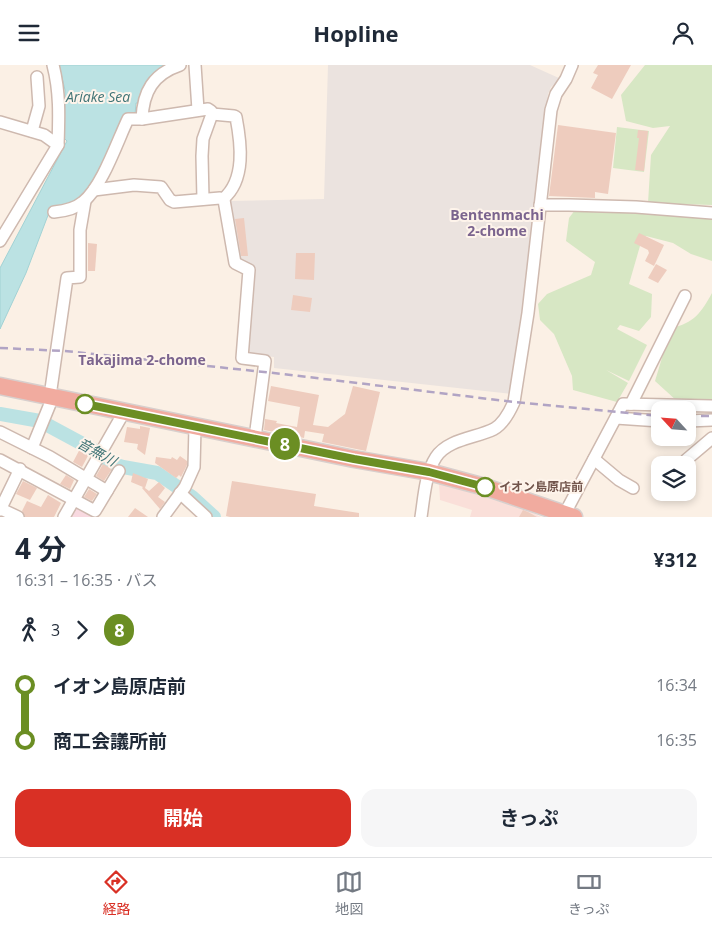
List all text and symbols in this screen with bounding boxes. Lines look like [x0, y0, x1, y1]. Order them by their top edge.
text: Hopline [313, 18, 399, 48]
icon: menu [15, 19, 43, 47]
icon: person [669, 19, 697, 47]
water label: Ariake Sea [65, 87, 130, 106]
district label: Bentenmachi 2-chome [450, 205, 544, 240]
district label: Takajima 2-chome [78, 350, 206, 369]
unlabelled marker [75, 394, 95, 414]
north arrow [651, 401, 696, 446]
map controls [651, 401, 696, 501]
line badge: 8 [269, 428, 301, 460]
text: 8 [280, 432, 290, 456]
water label: 音無川 [74, 433, 122, 471]
button: layers [651, 456, 696, 501]
marker: イオン島原店前 [475, 477, 495, 497]
place label: イオン島原店前 [499, 478, 583, 495]
text: 4 分 [15, 529, 66, 567]
text: ¥312 [654, 547, 697, 573]
text: 16:31 – 16:35 · バス [15, 569, 157, 591]
icon: walk [15, 616, 43, 644]
icon: forward [68, 616, 96, 644]
text: 8 [114, 618, 124, 642]
text: 3 [51, 619, 60, 641]
text: イオン島原店前 [53, 673, 186, 699]
text: 16:34 [656, 674, 697, 696]
text: 商工会議所前 [53, 728, 167, 754]
text: 16:35 [656, 729, 697, 751]
button: 開始 [15, 789, 351, 847]
button: きっぷ [361, 789, 697, 847]
tab: 経路 [102, 868, 130, 918]
tab: 地図 [335, 868, 363, 918]
tab: きっぷ [568, 868, 610, 918]

